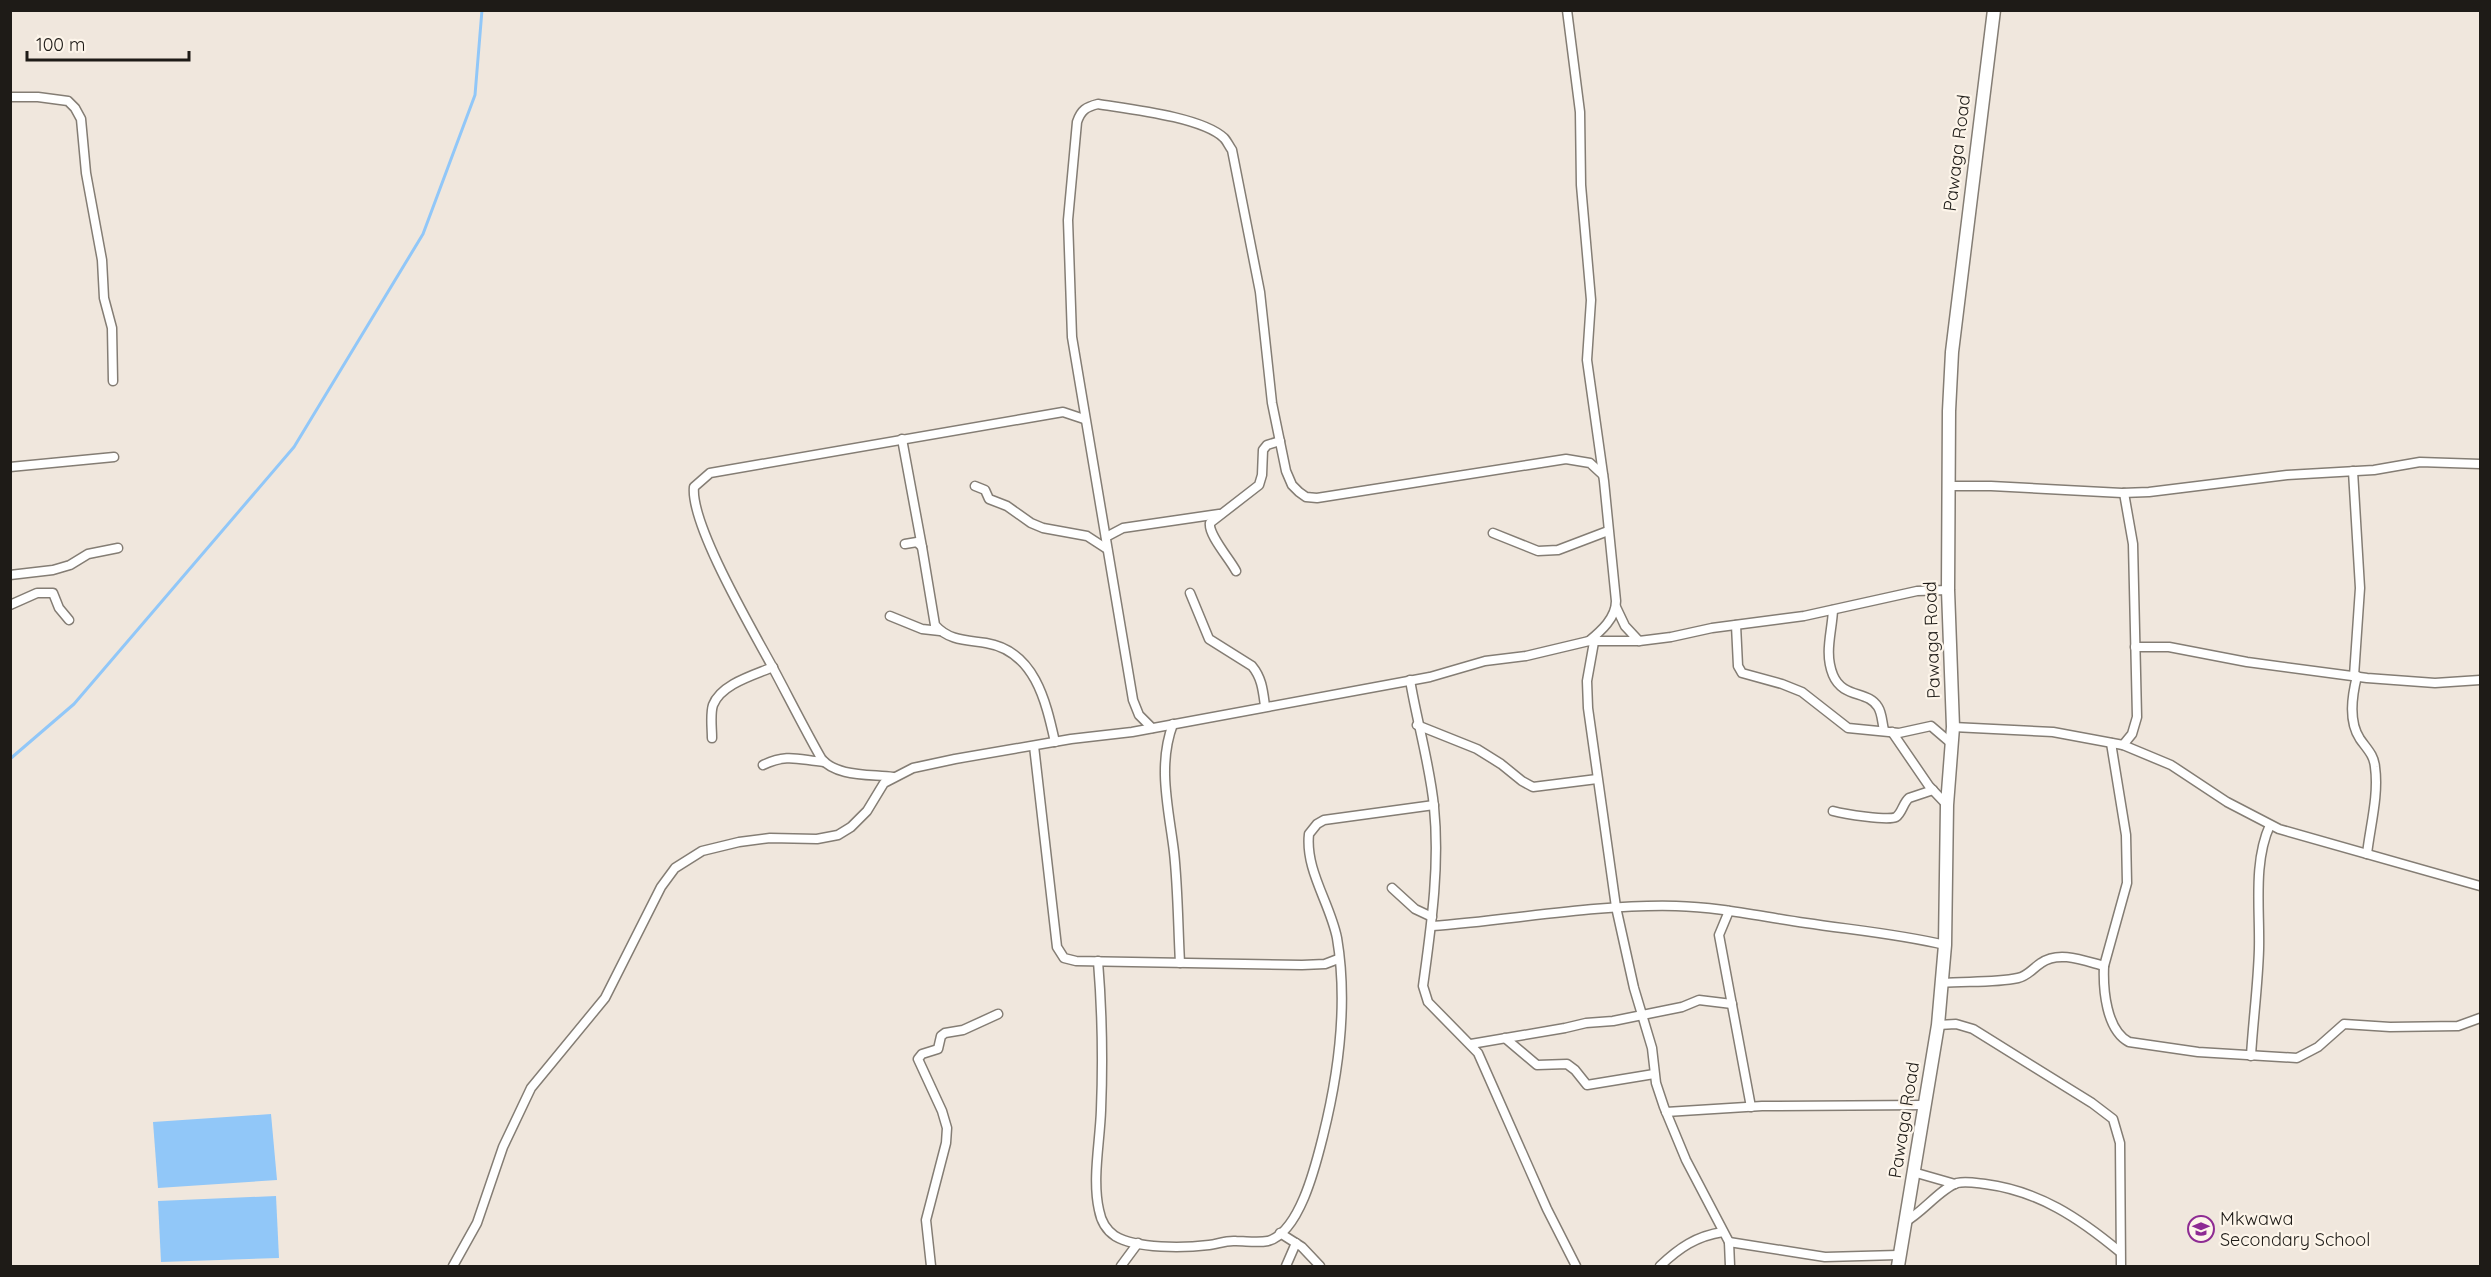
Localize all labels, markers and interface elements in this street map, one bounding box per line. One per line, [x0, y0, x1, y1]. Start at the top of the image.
scale bar [27, 24, 189, 62]
text: 100 m [36, 33, 85, 56]
street label: Pawaga Road [1938, 93, 1975, 213]
street label: Pawaga Road [1918, 581, 1945, 699]
street label: Pawaga Road [1883, 1060, 1924, 1180]
place label: Mkwawa Secondary School [2220, 1207, 2370, 1251]
school or university icon: Mkwawa Secondary School [2186, 1214, 2216, 1244]

